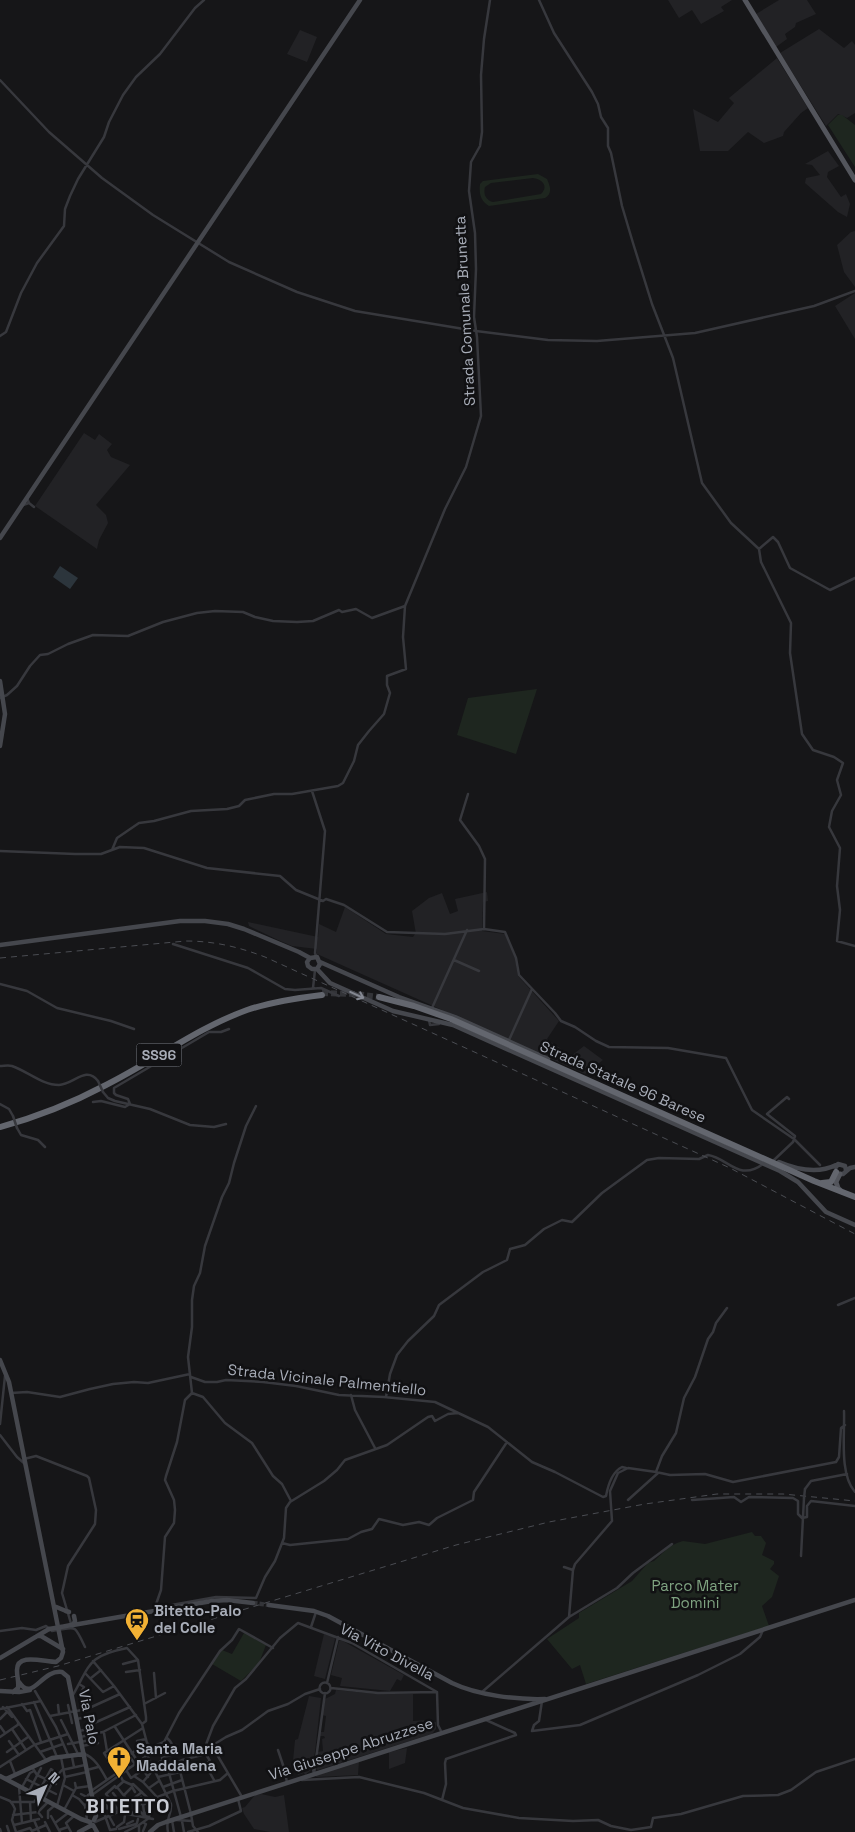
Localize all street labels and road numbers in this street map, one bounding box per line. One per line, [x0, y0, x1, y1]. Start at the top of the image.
street label: Strada Comunale Brunetta [450, 215, 479, 407]
street label: Strada Statale 96 Barese [537, 1036, 709, 1127]
road number: SS96 [136, 1044, 182, 1066]
street label: Strada Vicinale Palmentiello [227, 1360, 427, 1399]
street label: Via Vito Divella [337, 1619, 438, 1685]
street label: Via Palo [75, 1688, 104, 1746]
street label: Via Giuseppe Abruzzese [266, 1713, 436, 1784]

